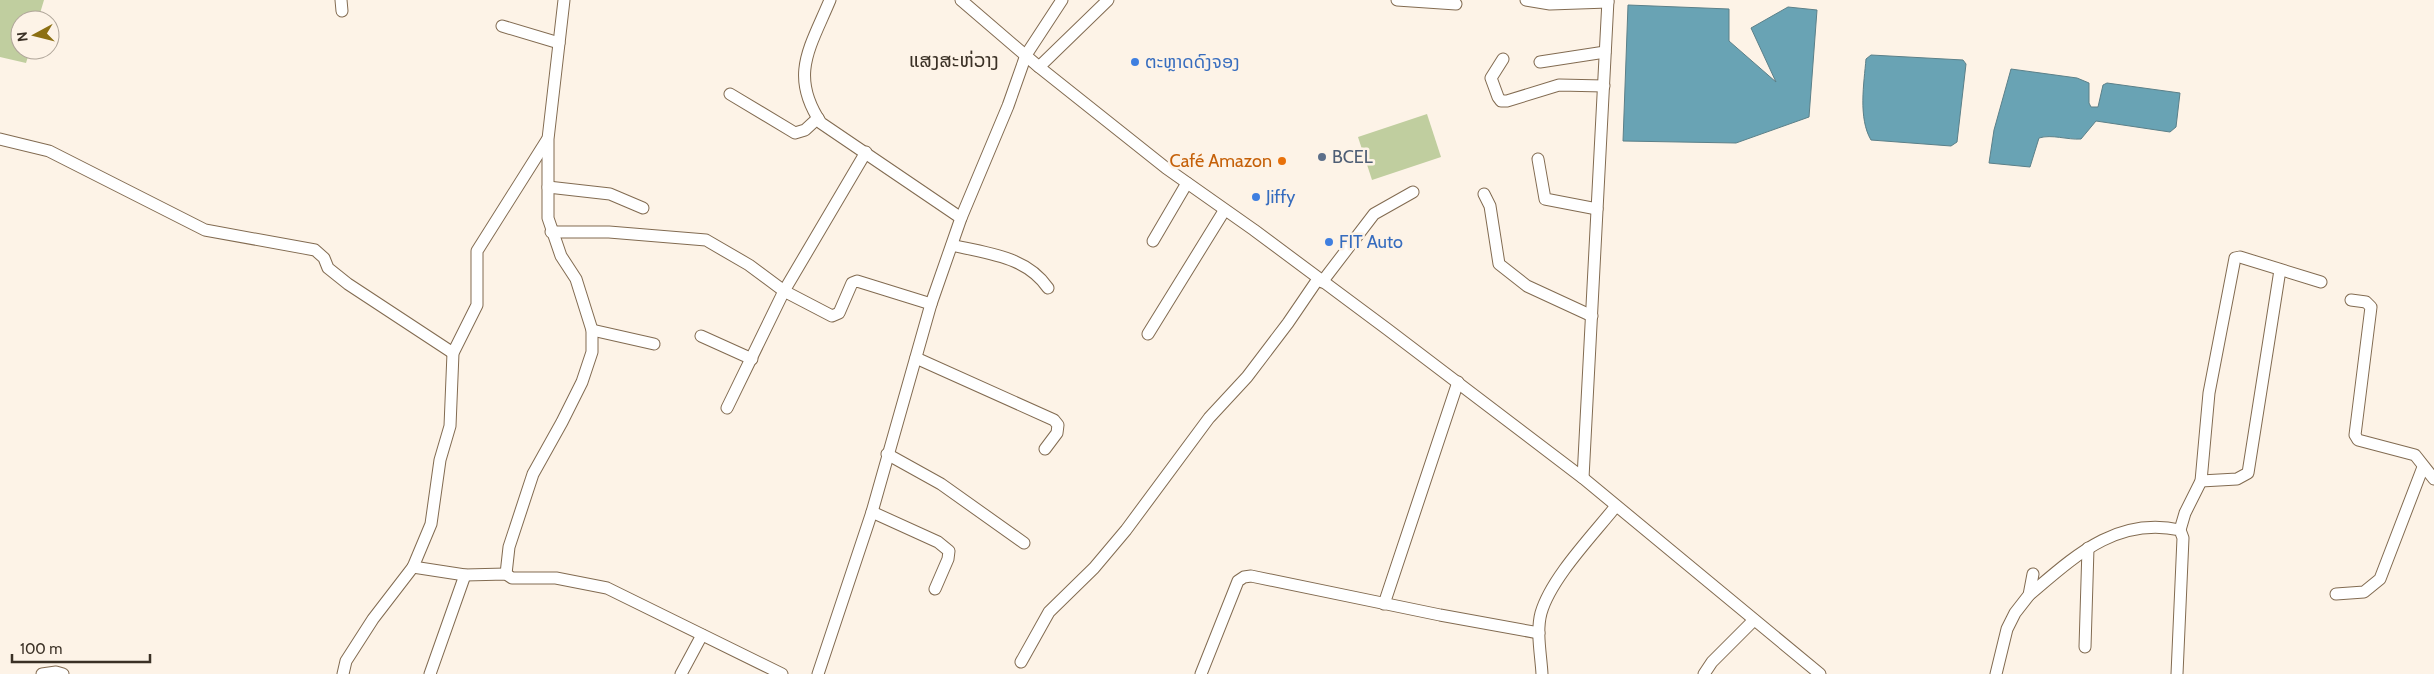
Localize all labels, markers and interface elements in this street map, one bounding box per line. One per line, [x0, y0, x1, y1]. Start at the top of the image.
north arrow [10, 10, 60, 60]
text: N [13, 31, 32, 43]
district label: ແສງສະຫ່ວາງ [909, 48, 999, 72]
place label: ຕະຫຼາດດົງຈອງ [1145, 51, 1240, 73]
marker: ຕະຫຼາດດົງຈອງ [1129, 56, 1141, 68]
place label: BCEL [1332, 146, 1373, 168]
place label: Café Amazon [1170, 150, 1272, 172]
marker: BCEL [1316, 151, 1328, 163]
marker: Café Amazon [1276, 155, 1288, 167]
place label: Jiffy [1265, 186, 1295, 208]
marker: Jiffy [1250, 191, 1262, 203]
place label: FIT Auto [1339, 231, 1403, 253]
marker: FIT Auto [1323, 236, 1335, 248]
scale bar [12, 632, 150, 664]
text: 100 m [20, 640, 62, 658]

